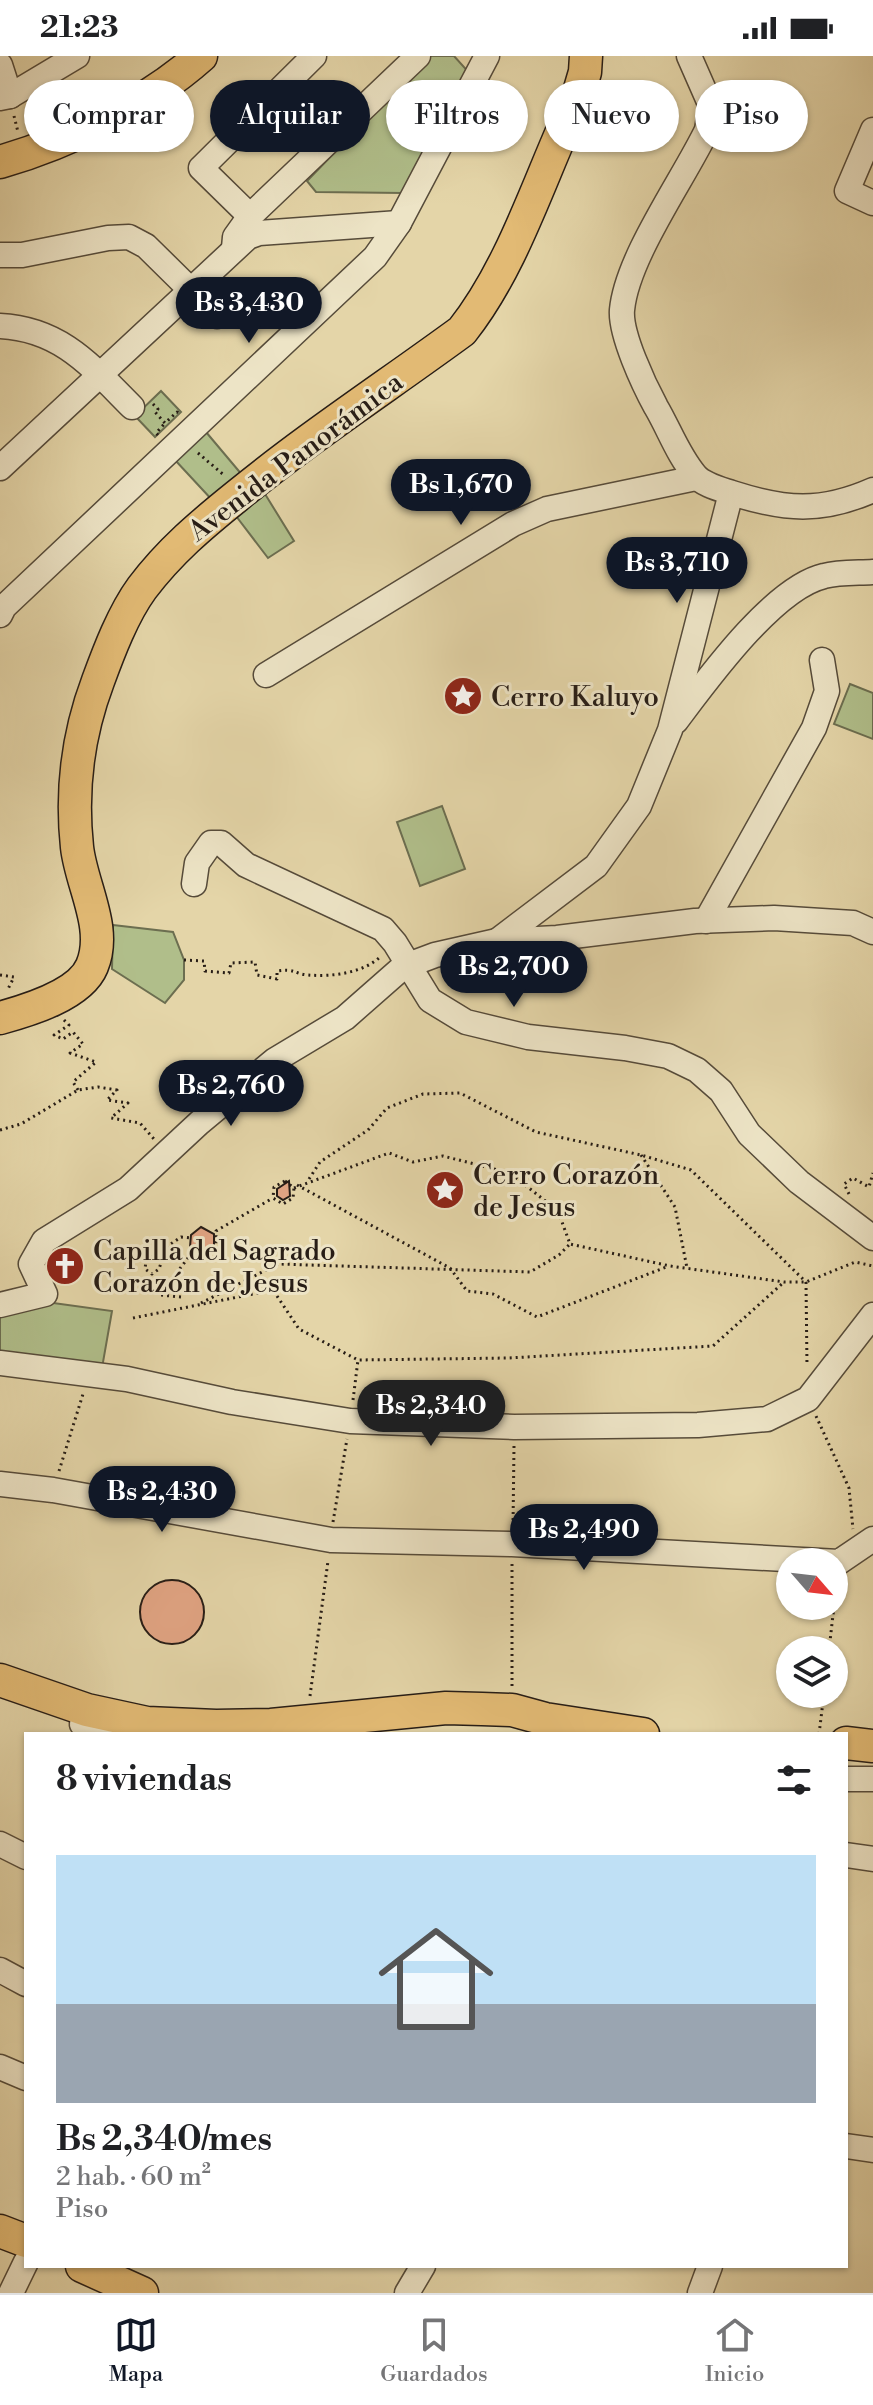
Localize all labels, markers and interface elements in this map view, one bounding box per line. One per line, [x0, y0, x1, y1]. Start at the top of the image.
text: 21:23 [40, 9, 119, 47]
chip: Comprar [24, 80, 194, 152]
chip: Alquilar [210, 80, 370, 152]
chip: Filtros [386, 80, 528, 152]
chip: Nuevo [544, 80, 679, 152]
chip: Piso [695, 80, 808, 152]
pin: Bs 3,430 [166, 277, 332, 345]
text: Bs 3,430 [194, 287, 304, 319]
street label: Avenida Panorámica [181, 365, 411, 550]
pin: Bs 1,670 [378, 459, 544, 527]
text: Bs 1,670 [409, 469, 513, 501]
pin: Bs 3,710 [594, 537, 760, 605]
text: Bs 3,710 [624, 547, 730, 579]
place icon: Cerro Kaluyo [442, 675, 484, 717]
place label: Cerro Kaluyo [491, 680, 659, 715]
pin: Bs 2,700 [431, 941, 597, 1009]
text: Bs 2,700 [458, 951, 570, 983]
pin: Bs 2,760 [148, 1060, 314, 1128]
text: Bs 2,760 [177, 1070, 285, 1102]
place label: Cerro Corazón de Jesus [473, 1158, 660, 1225]
place icon: Cerro Corazón de Jesus [424, 1169, 466, 1211]
place label: Capilla del Sagrado Corazón de Jesus [93, 1234, 336, 1301]
church icon: Capilla del Sagrado Corazón de Jesus [44, 1245, 86, 1287]
pin: Bs 2,340 [348, 1380, 514, 1448]
text: Bs 2,340 [375, 1390, 487, 1422]
pin: Bs 2,430 [79, 1466, 245, 1534]
text: Bs 2,430 [106, 1476, 218, 1508]
pin: Bs 2,490 [501, 1504, 667, 1572]
text: Bs 2,490 [528, 1514, 640, 1546]
north arrow [776, 1548, 848, 1620]
map controls [776, 1548, 848, 1708]
button: layers [776, 1636, 848, 1708]
icon: filters [772, 1758, 816, 1802]
text: 8 viviendas [56, 1759, 232, 1801]
icon: home [364, 1907, 508, 2051]
text: Bs 2,340/mes [56, 2119, 272, 2161]
text: 2 hab. · 60 m² [56, 2161, 211, 2193]
text: Piso [56, 2193, 108, 2225]
tab: Mapa [109, 2313, 163, 2388]
tab: Guardados [380, 2313, 488, 2388]
tab: Inicio [705, 2313, 764, 2388]

